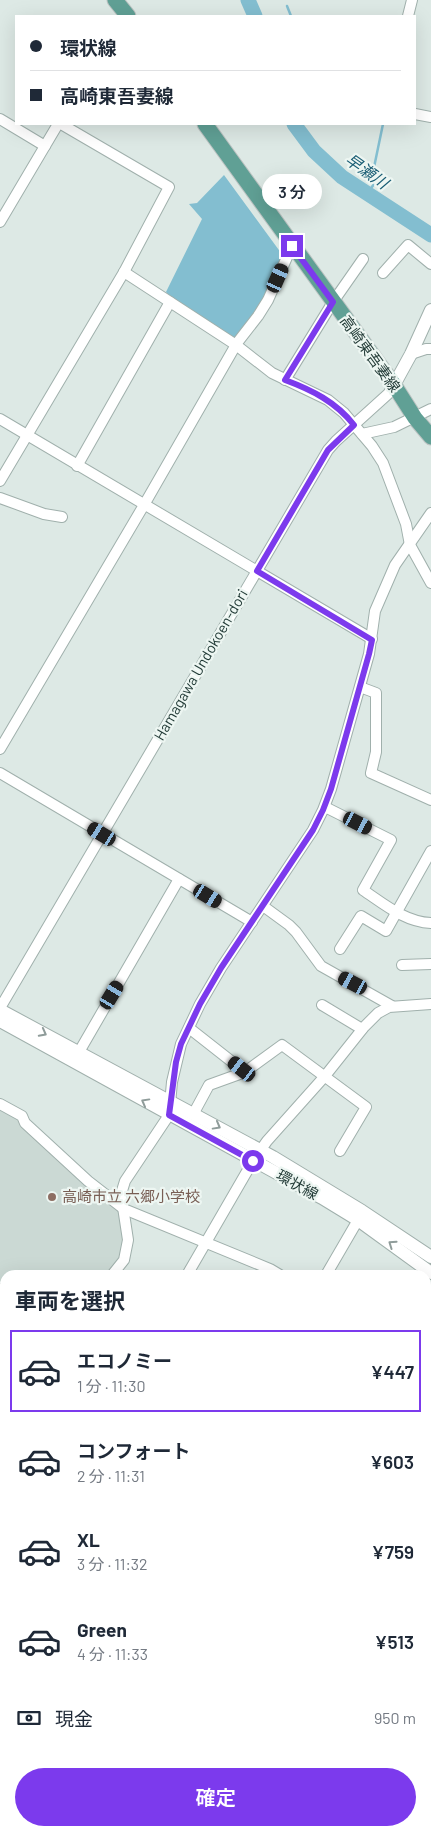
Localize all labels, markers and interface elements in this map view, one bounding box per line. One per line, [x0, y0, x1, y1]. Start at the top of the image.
text: 環状線 [60, 36, 117, 59]
text: 高崎東吾妻線 [60, 84, 174, 107]
water label: 早瀬川 [342, 149, 394, 193]
callout: 3 分 [262, 174, 322, 208]
text: 3 分 [278, 182, 306, 201]
route end [281, 235, 303, 257]
car [265, 261, 290, 295]
street label: 高崎東吾妻線 [337, 312, 405, 395]
street label: Hamagawa Undokoen-dori [149, 586, 251, 743]
car [341, 810, 374, 836]
car [85, 820, 118, 848]
car [191, 882, 224, 910]
car [336, 969, 369, 997]
car [97, 978, 126, 1012]
one-way arrow [38, 1027, 47, 1037]
car [225, 1054, 258, 1084]
one-way arrow [141, 1098, 150, 1108]
one-way arrow [211, 1120, 220, 1130]
route start [242, 1150, 264, 1172]
street label: 環状線 [273, 1165, 322, 1203]
place label: 高崎市立 六郷小学校 [62, 1187, 200, 1205]
marker: 高崎市立 六郷小学校 [46, 1191, 58, 1203]
one-way arrow [388, 1240, 397, 1250]
text: 車両を選択 [15, 1287, 125, 1313]
icon: car [17, 1349, 62, 1394]
text: エコノミー [77, 1349, 172, 1372]
text: ¥447 [371, 1360, 414, 1383]
text: 1 分 · 11:30 [77, 1376, 146, 1395]
icon: car [17, 1439, 62, 1484]
text: コンフォート [77, 1439, 190, 1462]
text: ¥603 [370, 1450, 414, 1473]
text: 2 分 · 11:31 [77, 1466, 145, 1485]
text: XL [77, 1528, 100, 1551]
icon: car [17, 1529, 62, 1574]
text: ¥759 [372, 1540, 414, 1563]
text: 3 分 · 11:32 [77, 1554, 148, 1573]
text: Green [77, 1618, 127, 1641]
icon: car [17, 1619, 62, 1664]
text: ¥513 [374, 1630, 414, 1653]
text: 4 分 · 11:33 [77, 1644, 148, 1663]
icon: cash [15, 1704, 43, 1732]
text: 現金 [55, 1707, 93, 1730]
text: 950 m [374, 1708, 416, 1727]
button: 確定 [15, 1768, 416, 1826]

